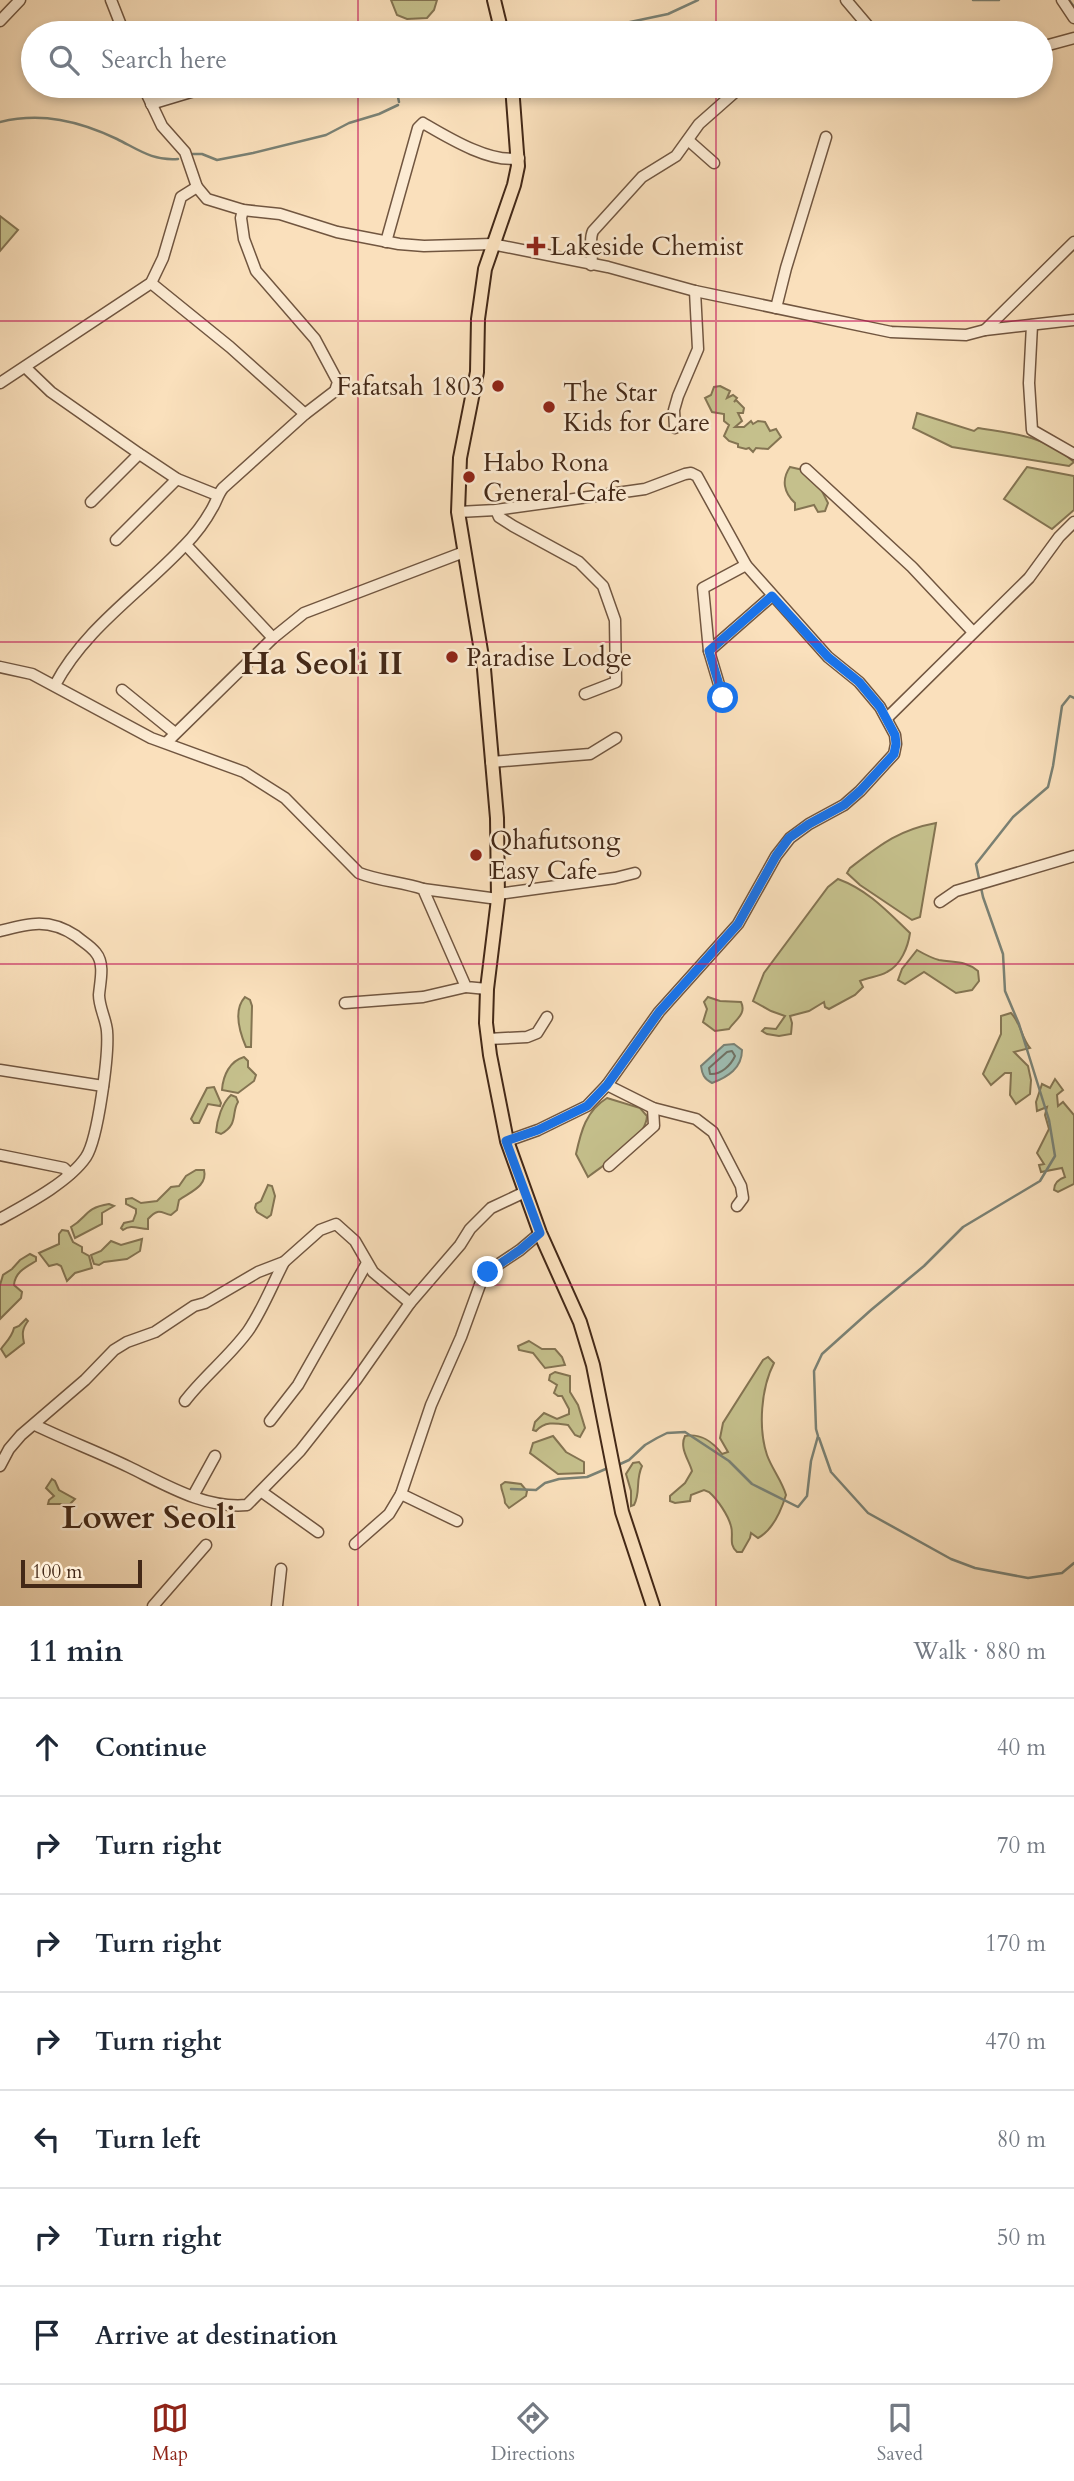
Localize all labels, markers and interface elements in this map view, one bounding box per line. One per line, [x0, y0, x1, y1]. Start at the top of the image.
search box [21, 21, 1053, 98]
icon: search [45, 41, 83, 79]
text: Search here [101, 42, 227, 77]
place label: Lakeside Chemist [550, 229, 744, 264]
marker: Lakeside Chemist [528, 238, 544, 254]
place label: Fafatsah 1803 [336, 369, 484, 404]
place label: The Star Kids for Care [563, 375, 710, 440]
marker: Fafatsah 1803 [490, 378, 506, 394]
marker: The Star Kids for Care [541, 399, 557, 415]
place label: Habo Rona General Cafe [483, 445, 627, 510]
marker: Habo Rona General Cafe [461, 469, 477, 485]
place label: Paradise Lodge [466, 640, 632, 675]
district label: Ha Seoli II [241, 641, 403, 686]
marker: Paradise Lodge [444, 649, 460, 665]
route start [707, 682, 738, 713]
place label: Qhafutsong Easy Cafe [490, 823, 621, 888]
marker: Qhafutsong Easy Cafe [468, 847, 484, 863]
route end [472, 1256, 503, 1287]
district label: Lower Seoli [62, 1495, 236, 1540]
scale bar [21, 1557, 142, 1589]
text: 100 m [32, 1559, 82, 1585]
text: 11 min [28, 1631, 123, 1672]
text: Walk · 880 m [913, 1636, 1046, 1667]
icon: ahead [28, 1728, 66, 1766]
text: Continue [95, 1730, 207, 1765]
text: 40 m [997, 1732, 1046, 1763]
icon: right [28, 1826, 66, 1864]
text: Turn right [95, 1828, 222, 1863]
text: 70 m [997, 1830, 1046, 1861]
icon: right [28, 1924, 66, 1962]
text: Turn right [95, 1926, 222, 1961]
text: 170 m [985, 1928, 1046, 1959]
icon: right [28, 2022, 66, 2060]
text: Turn right [95, 2024, 222, 2059]
text: 470 m [985, 2026, 1046, 2057]
icon: left [28, 2120, 66, 2158]
text: Turn left [95, 2122, 200, 2157]
text: 80 m [997, 2124, 1046, 2155]
icon: right [28, 2218, 66, 2256]
text: Turn right [95, 2220, 222, 2255]
text: 50 m [997, 2222, 1046, 2253]
icon: arrive [28, 2316, 66, 2354]
text: Arrive at destination [95, 2318, 338, 2353]
tab: Map [151, 2399, 189, 2467]
tab: Directions [491, 2399, 575, 2467]
tab: Saved [877, 2399, 923, 2467]

